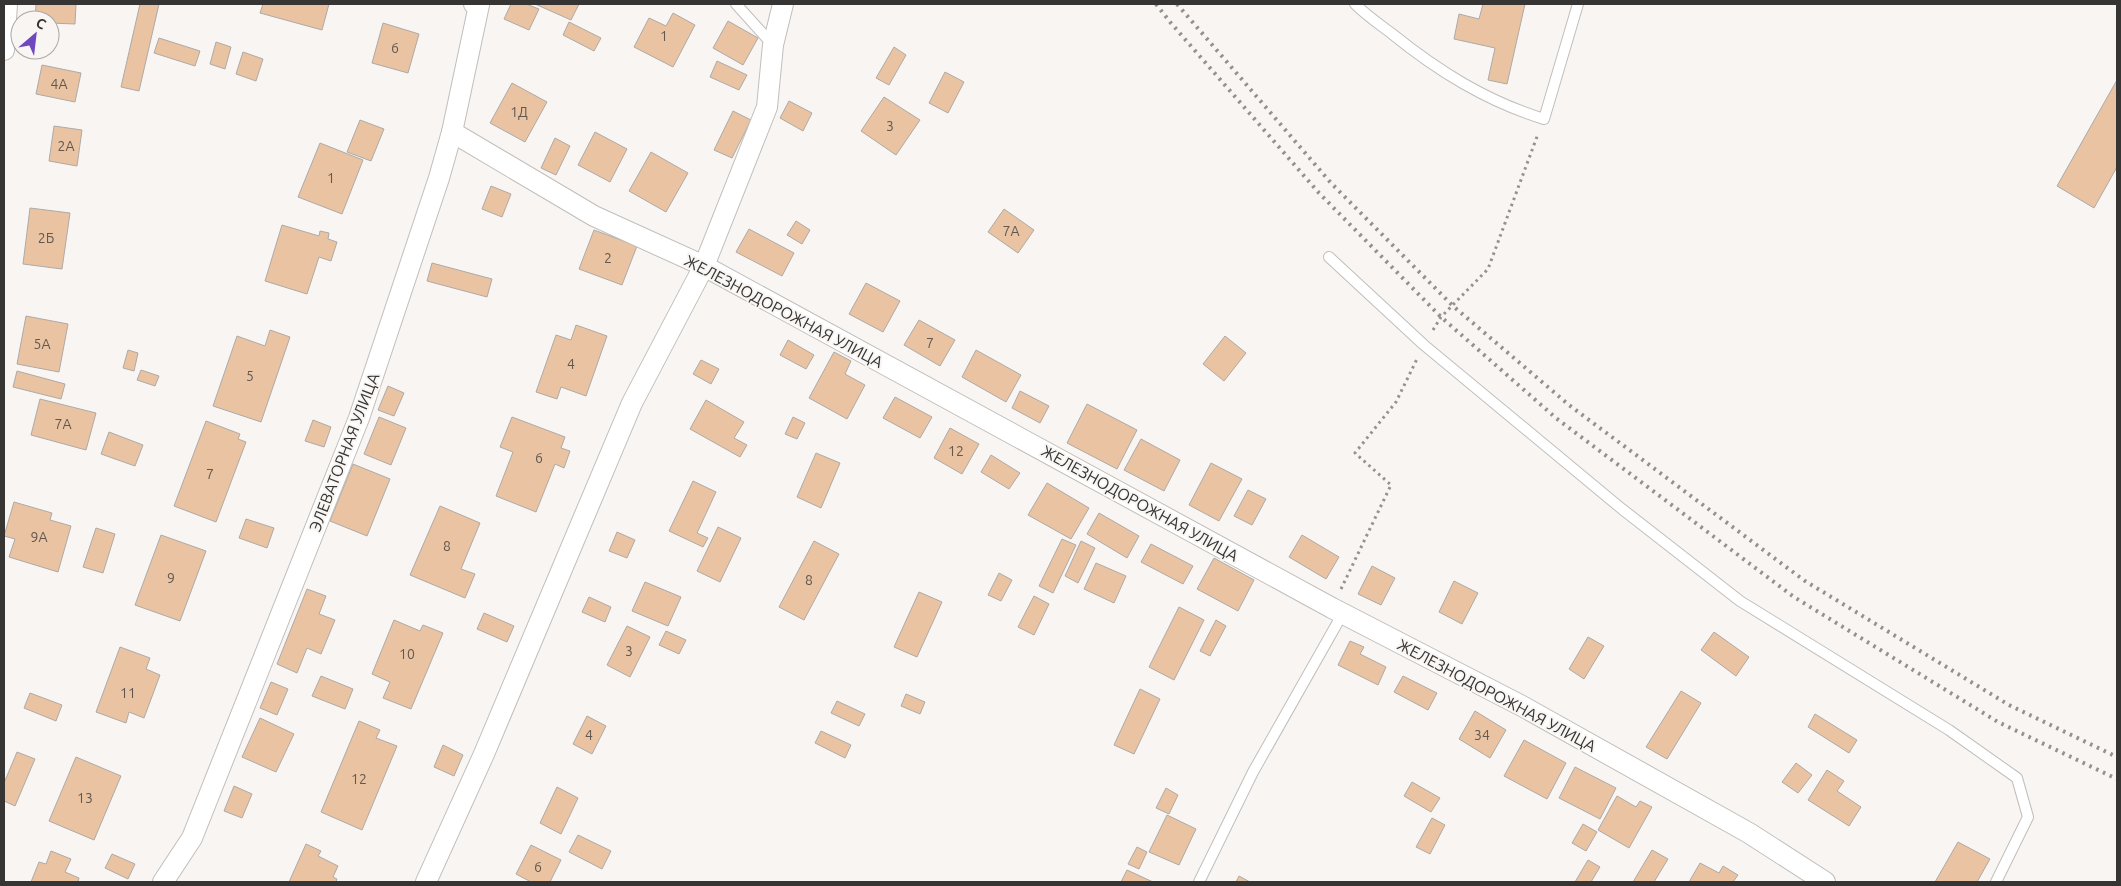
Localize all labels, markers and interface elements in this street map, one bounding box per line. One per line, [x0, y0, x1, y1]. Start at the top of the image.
north arrow [10, 10, 60, 60]
text: С [33, 14, 49, 33]
house number: 1 [660, 28, 668, 44]
house number: 6 [391, 40, 399, 56]
house number: 4А [51, 76, 68, 92]
house number: 1Д [510, 104, 528, 120]
house number: 3 [886, 118, 894, 134]
house number: 2А [58, 138, 75, 154]
house number: 1 [327, 170, 335, 186]
house number: 7А [1003, 223, 1020, 239]
house number: 2Б [38, 230, 54, 246]
house number: 2 [604, 250, 612, 266]
street label: ЖЕЛЕЗНОДОРОЖНАЯ УЛИЦА [682, 251, 887, 371]
house number: 7 [926, 335, 934, 351]
house number: 5А [34, 336, 51, 352]
house number: 4 [567, 356, 575, 372]
house number: 5 [246, 368, 254, 384]
street label: ЭЛЕВАТОРНАЯ УЛИЦА [305, 370, 383, 534]
house number: 7А [55, 416, 72, 432]
street label: ЖЕЛЕЗНОДОРОЖНАЯ УЛИЦА [1038, 441, 1242, 565]
house number: 12 [948, 443, 964, 459]
house number: 6 [535, 450, 543, 466]
house number: 7 [206, 466, 214, 482]
house number: 9А [31, 529, 48, 545]
house number: 8 [443, 538, 451, 554]
house number: 9 [167, 570, 175, 586]
house number: 8 [805, 572, 813, 588]
street label: ЖЕЛЕЗНОДОРОЖНАЯ УЛИЦА [1395, 635, 1600, 755]
house number: 3 [625, 643, 633, 659]
house number: 10 [399, 646, 415, 662]
house number: 11 [120, 685, 136, 701]
house number: 4 [585, 727, 593, 743]
house number: 34 [1474, 727, 1490, 743]
house number: 12 [351, 771, 367, 787]
house number: 13 [77, 790, 93, 806]
house number: 6 [534, 859, 542, 875]

